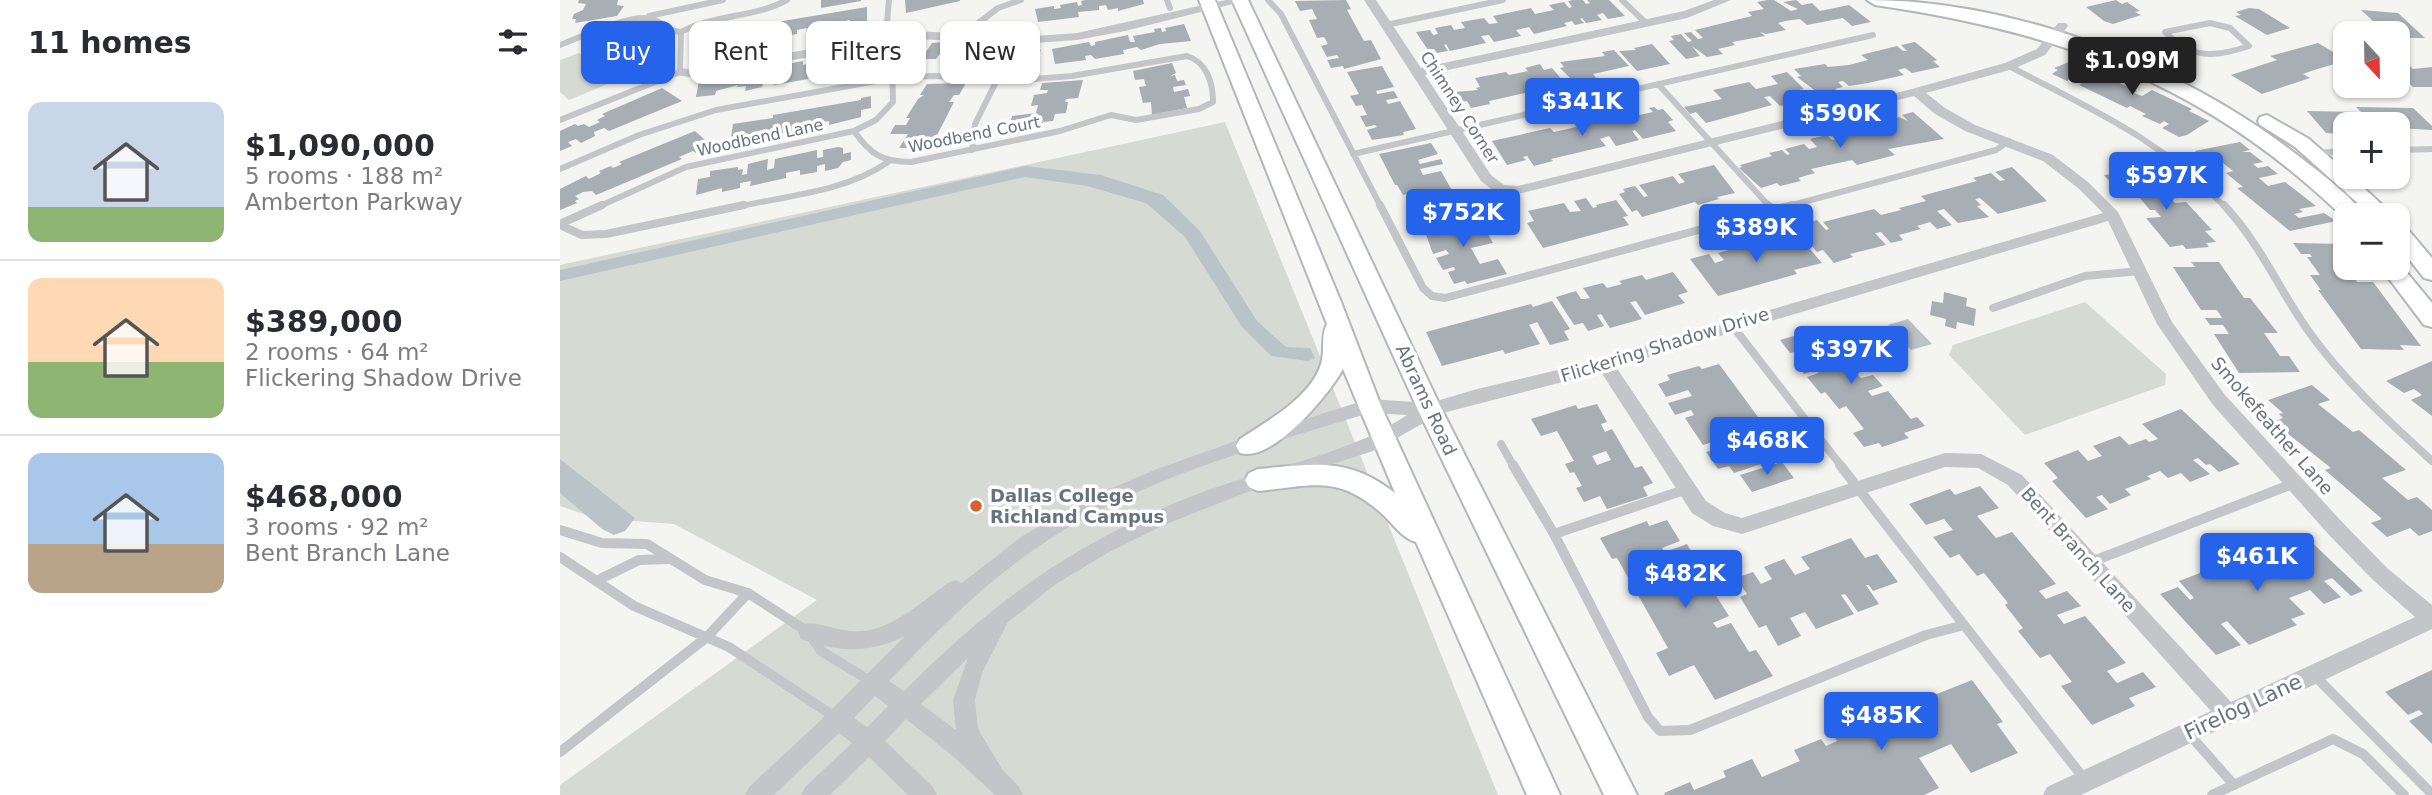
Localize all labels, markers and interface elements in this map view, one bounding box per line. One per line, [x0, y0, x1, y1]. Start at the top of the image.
chip: Buy [581, 21, 675, 84]
chip: Rent [689, 21, 792, 84]
chip: Filters [806, 21, 926, 84]
chip: New [940, 21, 1040, 84]
north arrow [2333, 21, 2410, 98]
map controls [2333, 21, 2410, 280]
icon: filters [494, 23, 532, 61]
text: 11 homes [28, 25, 192, 60]
pin: $1.09M [2075, 38, 2189, 97]
text: $1.09M [2084, 47, 2180, 73]
street label: Chimney Corner [1416, 48, 1503, 167]
pin: $341K [1533, 78, 1631, 138]
text: $341K [1541, 88, 1623, 114]
pin: $590K [1791, 90, 1889, 150]
text: $590K [1799, 100, 1881, 126]
street label: Woodbend Court [907, 112, 1042, 157]
button: + [2333, 112, 2410, 189]
street label: Woodbend Lane [695, 115, 825, 160]
text: $1,090,000 [245, 128, 435, 163]
icon: home [84, 130, 168, 214]
pin: $597K [2117, 152, 2215, 212]
text: $597K [2125, 162, 2207, 188]
text: 5 rooms · 188 m² [245, 163, 443, 189]
text: Amberton Parkway [245, 189, 463, 215]
pin: $752K [1414, 190, 1512, 249]
text: $752K [1422, 199, 1504, 225]
button: − [2333, 203, 2410, 280]
pin: $389K [1707, 204, 1805, 264]
text: $389K [1715, 214, 1797, 240]
street label: Flickering Shadow Drive [1558, 303, 1772, 386]
text: $389,000 [245, 304, 403, 339]
icon: home [84, 306, 168, 390]
pin: $397K [1802, 326, 1900, 386]
text: $397K [1810, 336, 1892, 362]
text: 2 rooms · 64 m² [245, 339, 429, 365]
street label: Abrams Road [1392, 341, 1461, 459]
street label: Smokefeather Lane [2207, 353, 2338, 499]
text: Flickering Shadow Drive [245, 365, 522, 391]
pin: $468K [1718, 418, 1816, 477]
text: $468K [1726, 427, 1808, 453]
text: $468,000 [245, 479, 403, 514]
icon: home [84, 481, 168, 565]
street label: Bent Branch Lane [2017, 483, 2140, 616]
place label: Dallas College Richland Campus [990, 485, 1164, 527]
marker: Dallas College Richland Campus [968, 498, 984, 514]
text: 3 rooms · 92 m² [245, 514, 429, 540]
pin: $461K [2208, 534, 2306, 593]
text: Bent Branch Lane [245, 540, 450, 566]
text: $461K [2216, 543, 2298, 569]
pin: $482K [1636, 550, 1734, 610]
text: $482K [1644, 560, 1726, 586]
street label: Firelog Lane [2180, 669, 2306, 745]
pin: $485K [1832, 692, 1930, 752]
text: $485K [1840, 702, 1922, 728]

